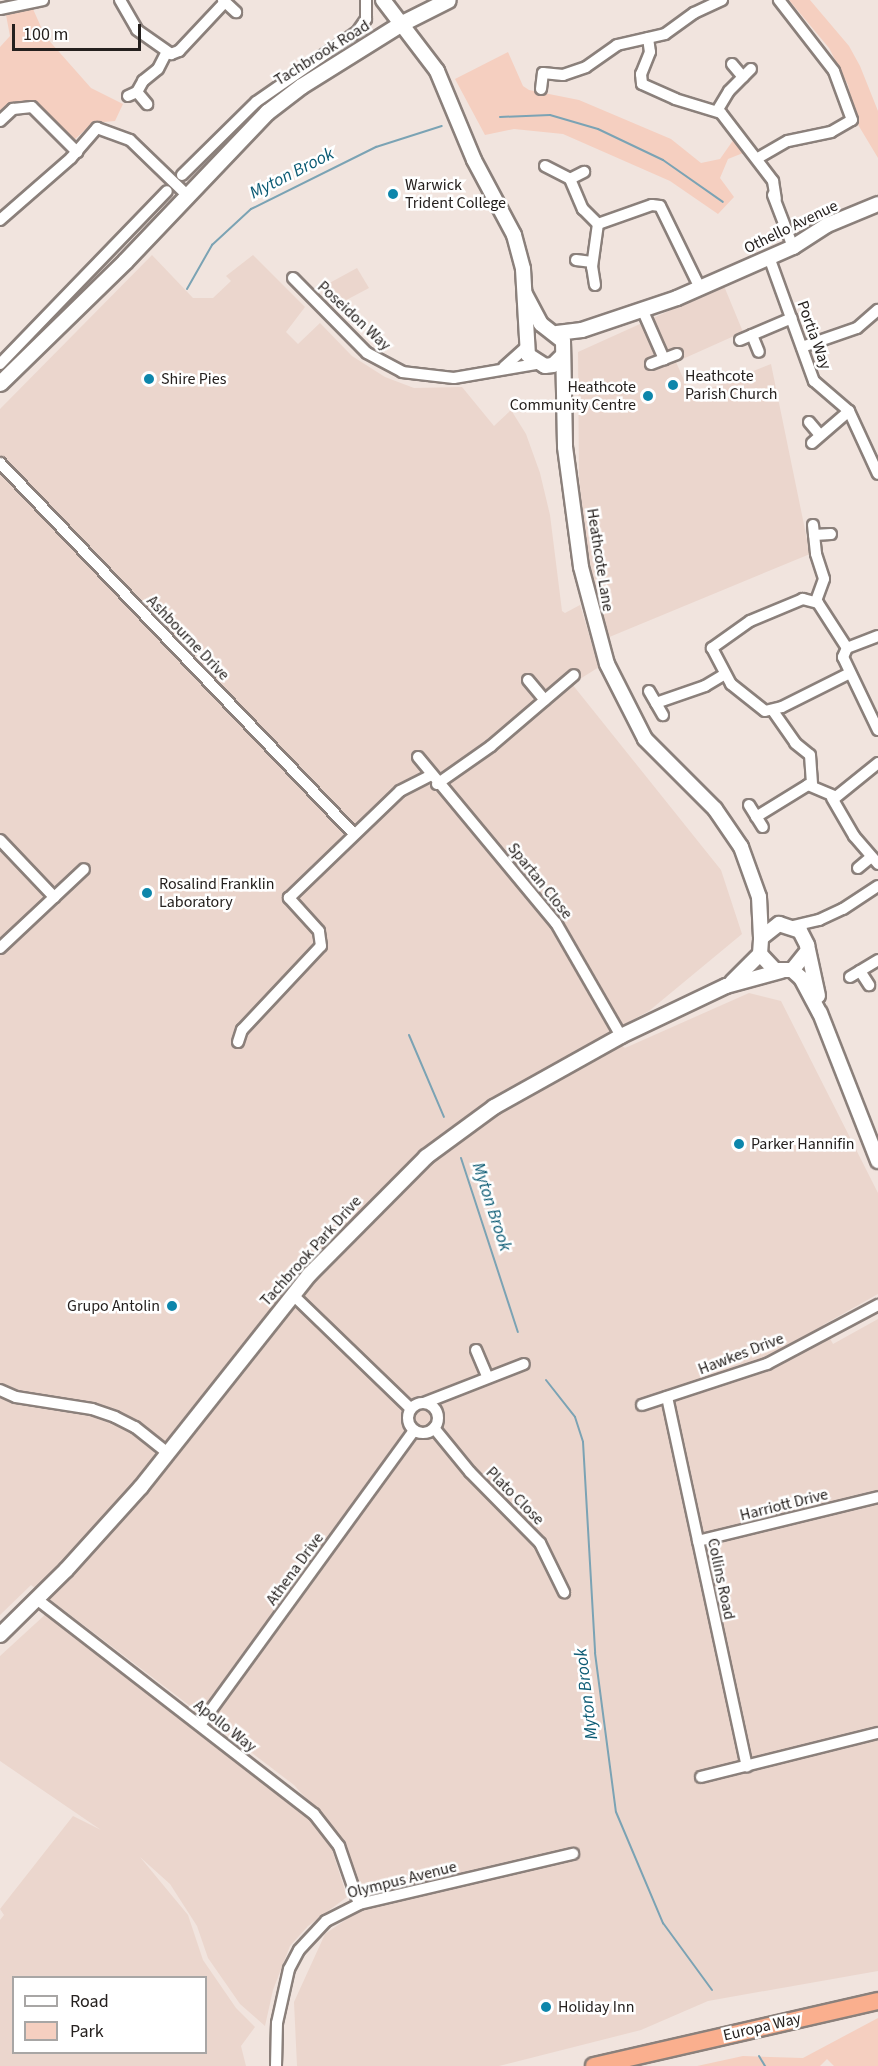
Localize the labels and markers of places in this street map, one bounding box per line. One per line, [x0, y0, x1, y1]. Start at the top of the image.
place label: Warwick Trident College [405, 175, 506, 213]
marker: Warwick Trident College [386, 187, 400, 201]
place label: Heathcote Parish Church [685, 366, 777, 404]
place label: Shire Pies [161, 369, 226, 389]
marker: Shire Pies [142, 372, 156, 386]
place label: Heathcote Community Centre [510, 377, 636, 415]
marker: Heathcote Parish Church [666, 378, 680, 392]
marker: Heathcote Community Centre [641, 389, 655, 403]
place label: Rosalind Franklin Laboratory [159, 874, 274, 912]
marker: Rosalind Franklin Laboratory [140, 886, 154, 900]
place label: Parker Hannifin [751, 1134, 855, 1154]
marker: Parker Hannifin [732, 1137, 746, 1151]
place label: Grupo Antolin [67, 1296, 160, 1316]
marker: Grupo Antolin [165, 1299, 179, 1313]
place label: Holiday Inn [558, 1997, 634, 2017]
marker: Holiday Inn [539, 2000, 553, 2014]

